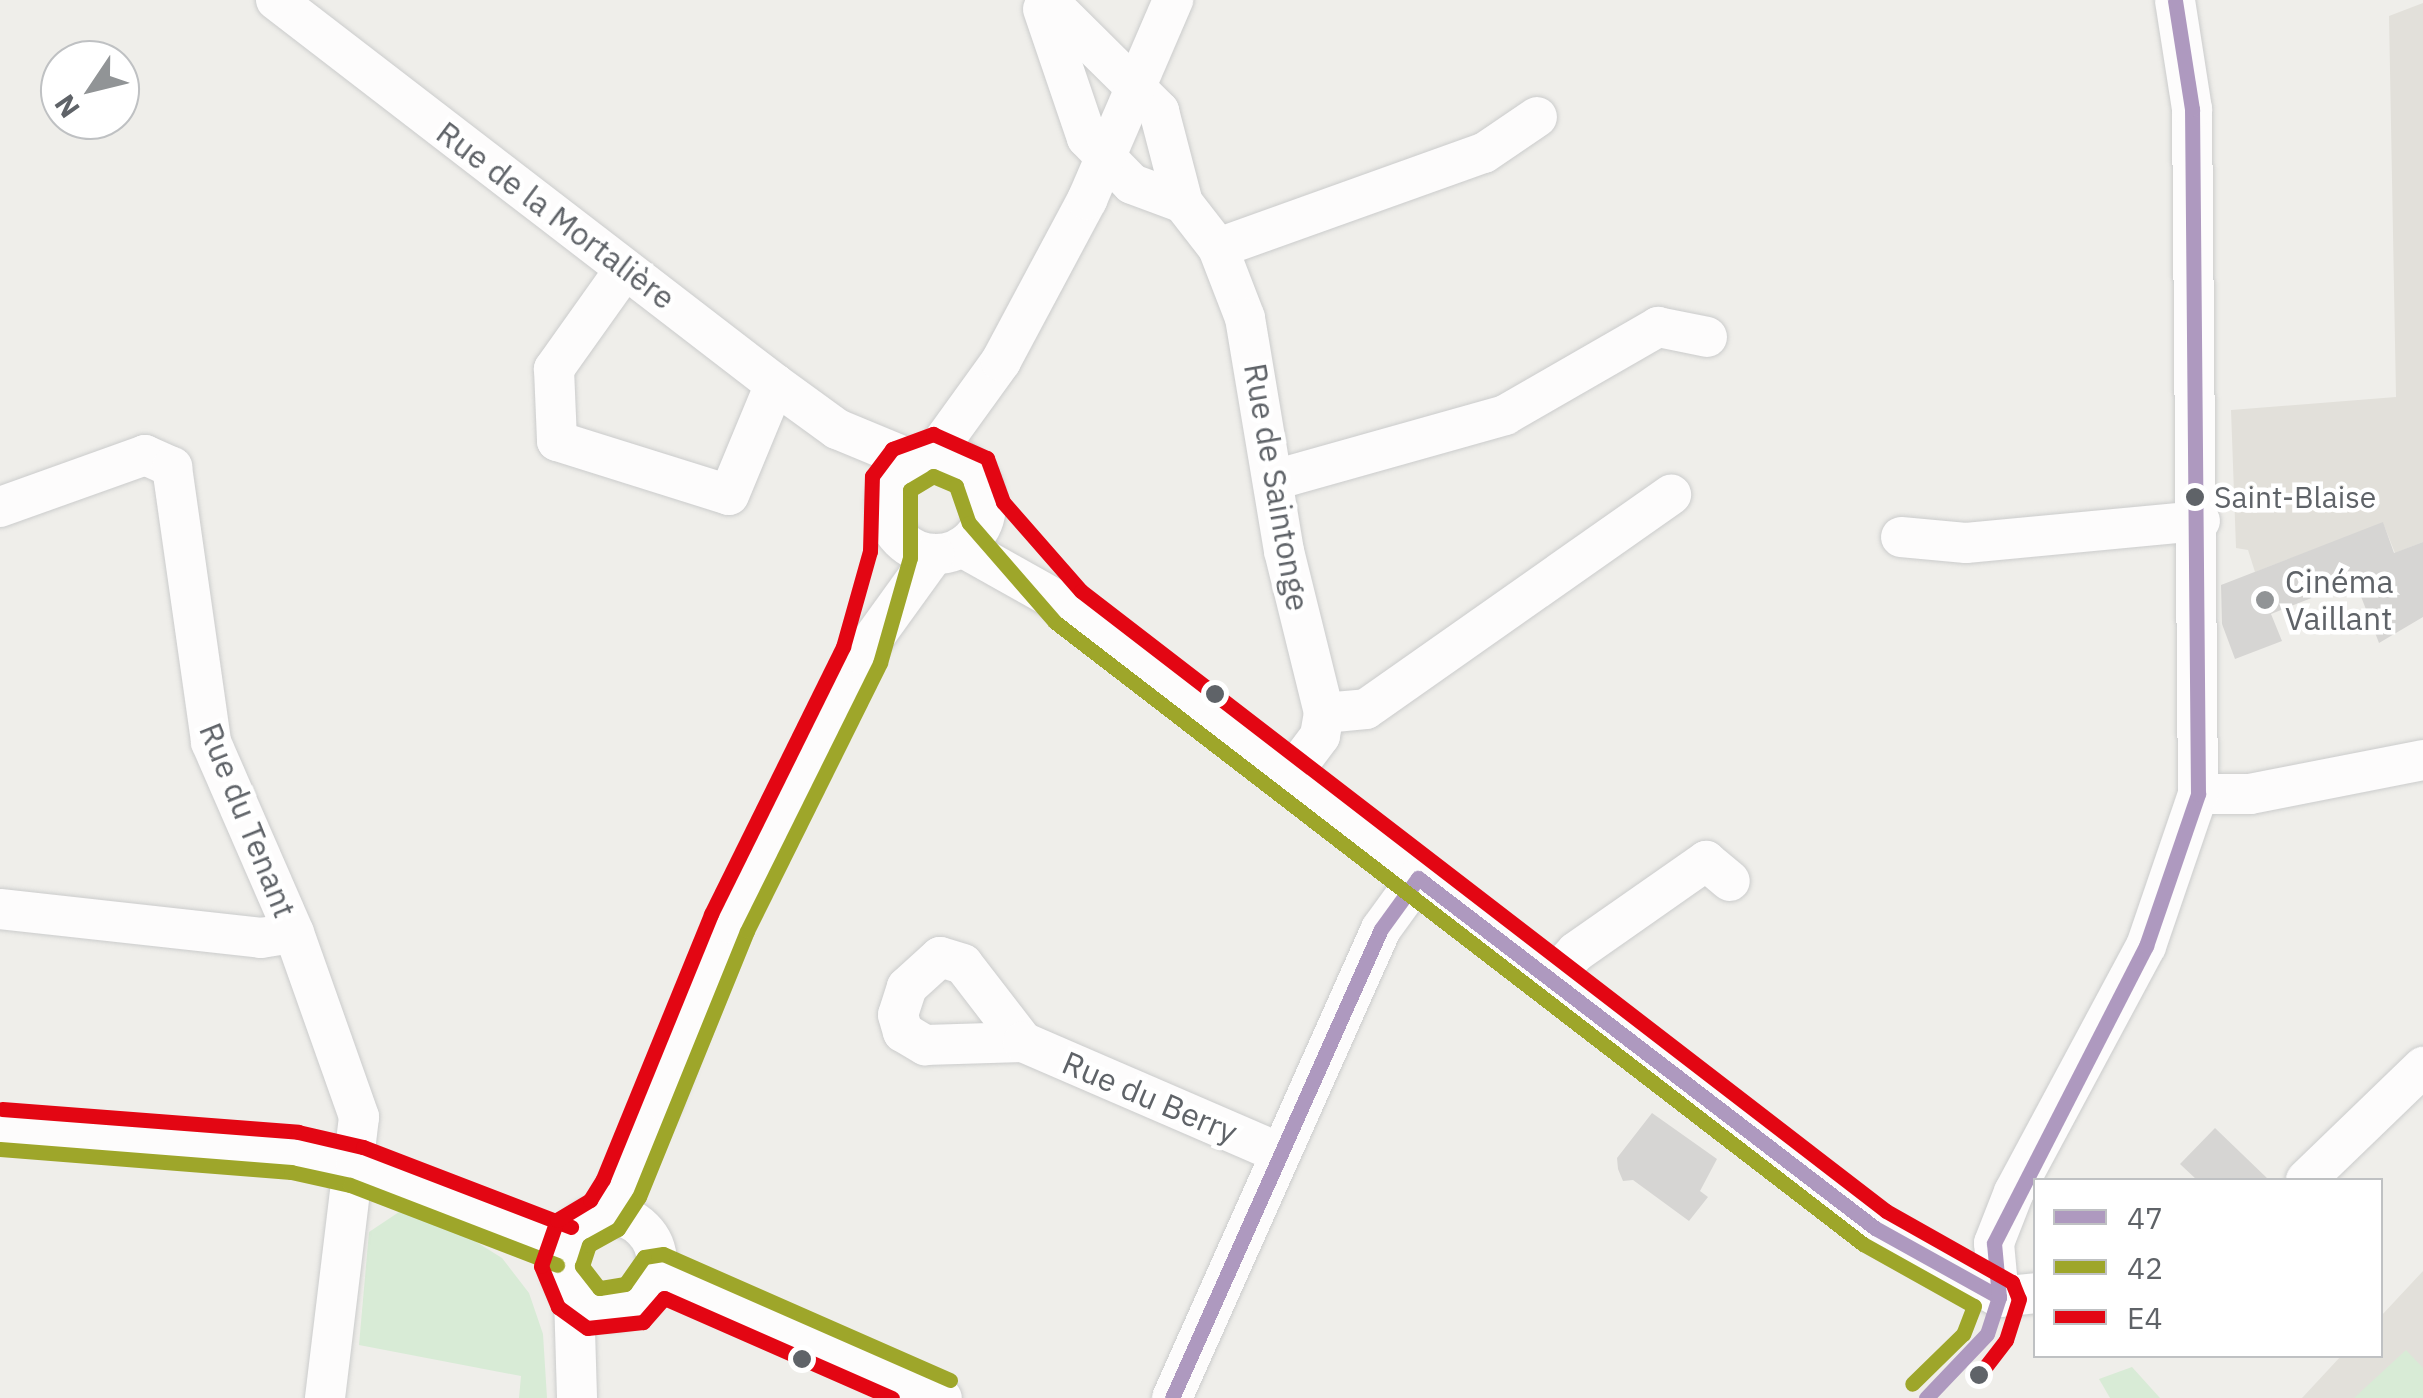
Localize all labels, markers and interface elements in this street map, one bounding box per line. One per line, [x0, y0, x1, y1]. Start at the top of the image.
north arrow [40, 40, 140, 140]
text: N [46, 87, 88, 125]
street label: Rue de la Mortalière [429, 113, 683, 317]
street label: Rue de Saintonge [1236, 360, 1318, 614]
place label: Saint-Blaise [2214, 479, 2376, 515]
marker: Saint-Blaise [2185, 487, 2205, 507]
place label: Cinéma Vaillant [2285, 563, 2394, 638]
marker: Cinéma Vaillant [2254, 589, 2276, 611]
unlabelled marker [1205, 684, 1225, 704]
street label: Rue du Tenant [192, 717, 304, 923]
street label: Rue du Berry [1057, 1043, 1243, 1151]
legend [2033, 1178, 2383, 1358]
text: 47 [2127, 1198, 2163, 1237]
text: 42 [2127, 1248, 2163, 1287]
text: E4 [2127, 1298, 2163, 1337]
unlabelled marker [792, 1349, 812, 1369]
unlabelled marker [1969, 1365, 1989, 1385]

